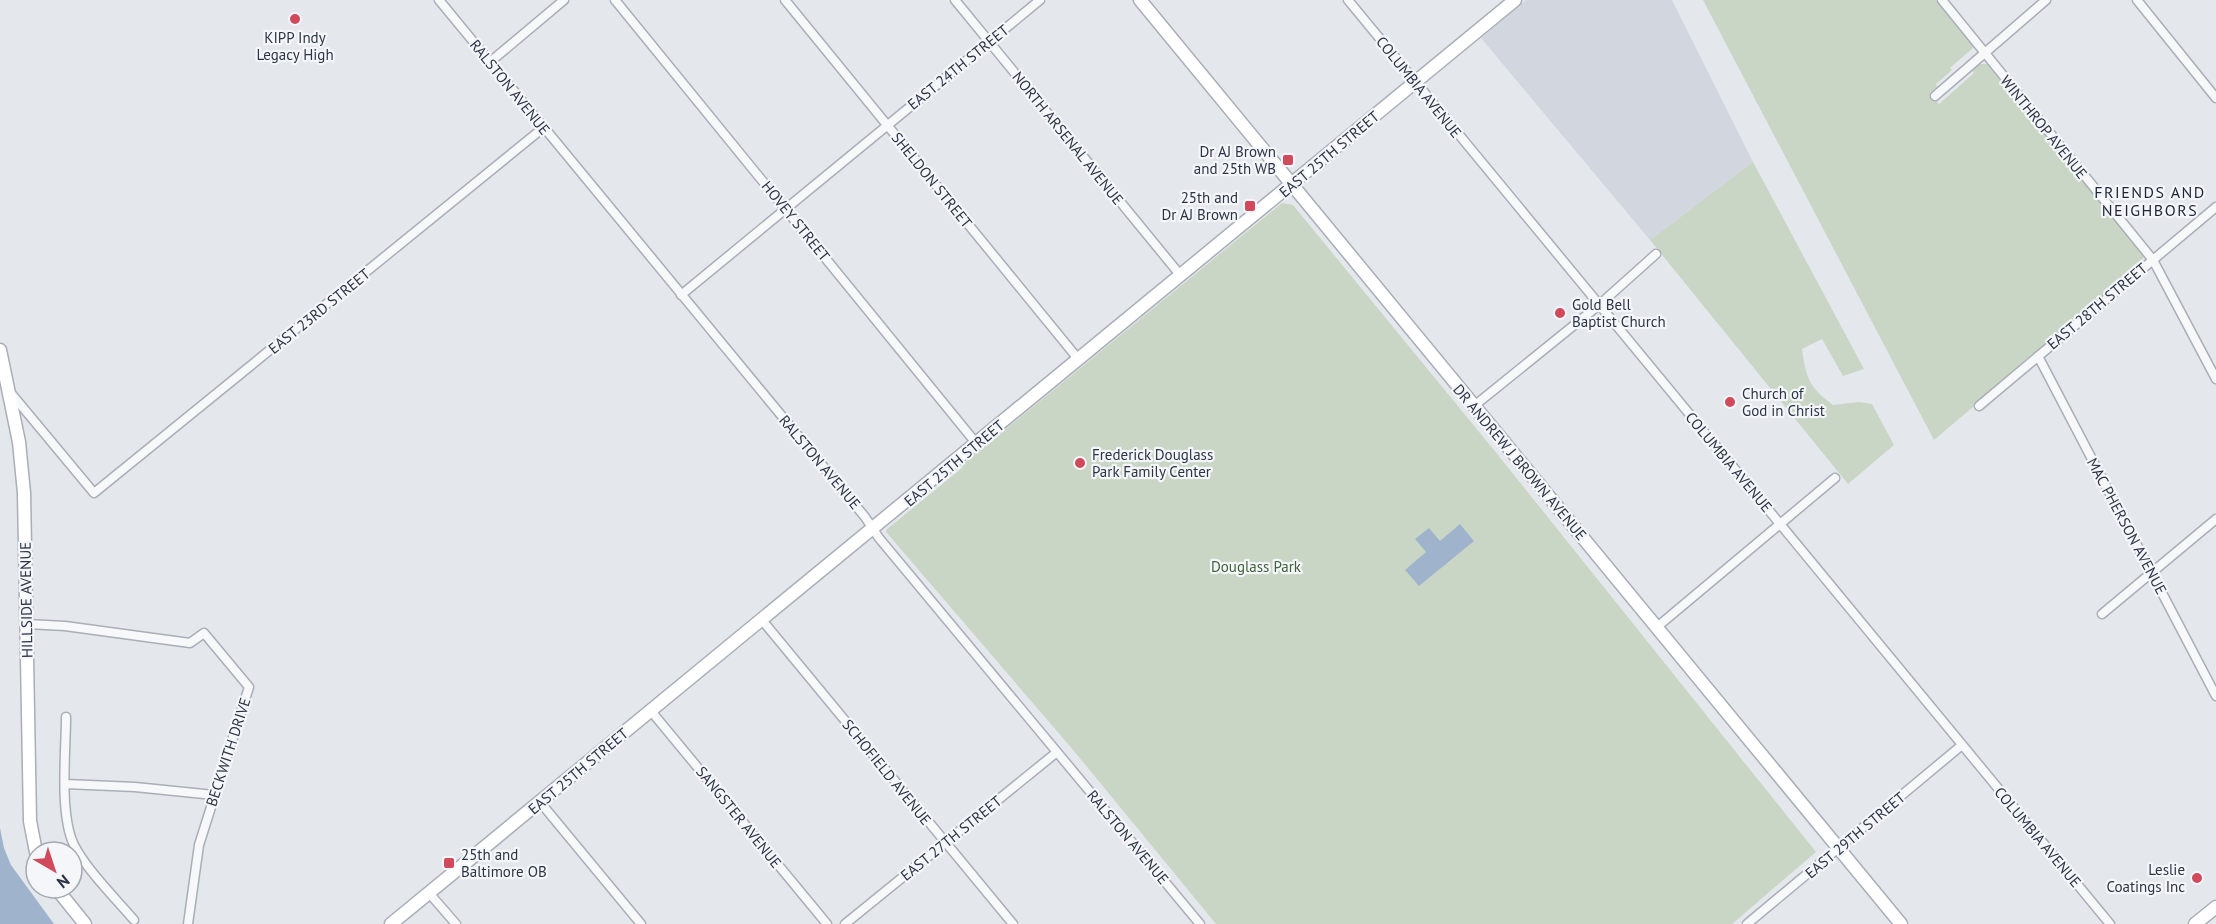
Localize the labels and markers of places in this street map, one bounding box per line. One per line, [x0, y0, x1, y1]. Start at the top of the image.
marker: KIPP Indy Legacy High [288, 12, 302, 26]
place label: KIPP Indy Legacy High [256, 28, 334, 64]
place label: Dr AJ Brown and 25th WB [1194, 142, 1276, 178]
marker: Dr AJ Brown and 25th WB [1281, 153, 1295, 167]
place label: 25th and Dr AJ Brown [1161, 188, 1238, 224]
marker: 25th and Dr AJ Brown [1243, 199, 1257, 213]
place label: Gold Bell Baptist Church [1572, 295, 1666, 331]
marker: Gold Bell Baptist Church [1553, 306, 1567, 320]
place label: Church of God in Christ [1742, 384, 1825, 420]
marker: Church of God in Christ [1723, 395, 1737, 409]
place label: Frederick Douglass Park Family Center [1092, 445, 1213, 481]
marker: Frederick Douglass Park Family Center [1073, 456, 1087, 470]
place label: 25th and Baltimore OB [461, 845, 547, 881]
marker: 25th and Baltimore OB [442, 856, 456, 870]
place label: Leslie Coatings Inc [2106, 860, 2185, 896]
marker: Leslie Coatings Inc [2190, 871, 2204, 885]

